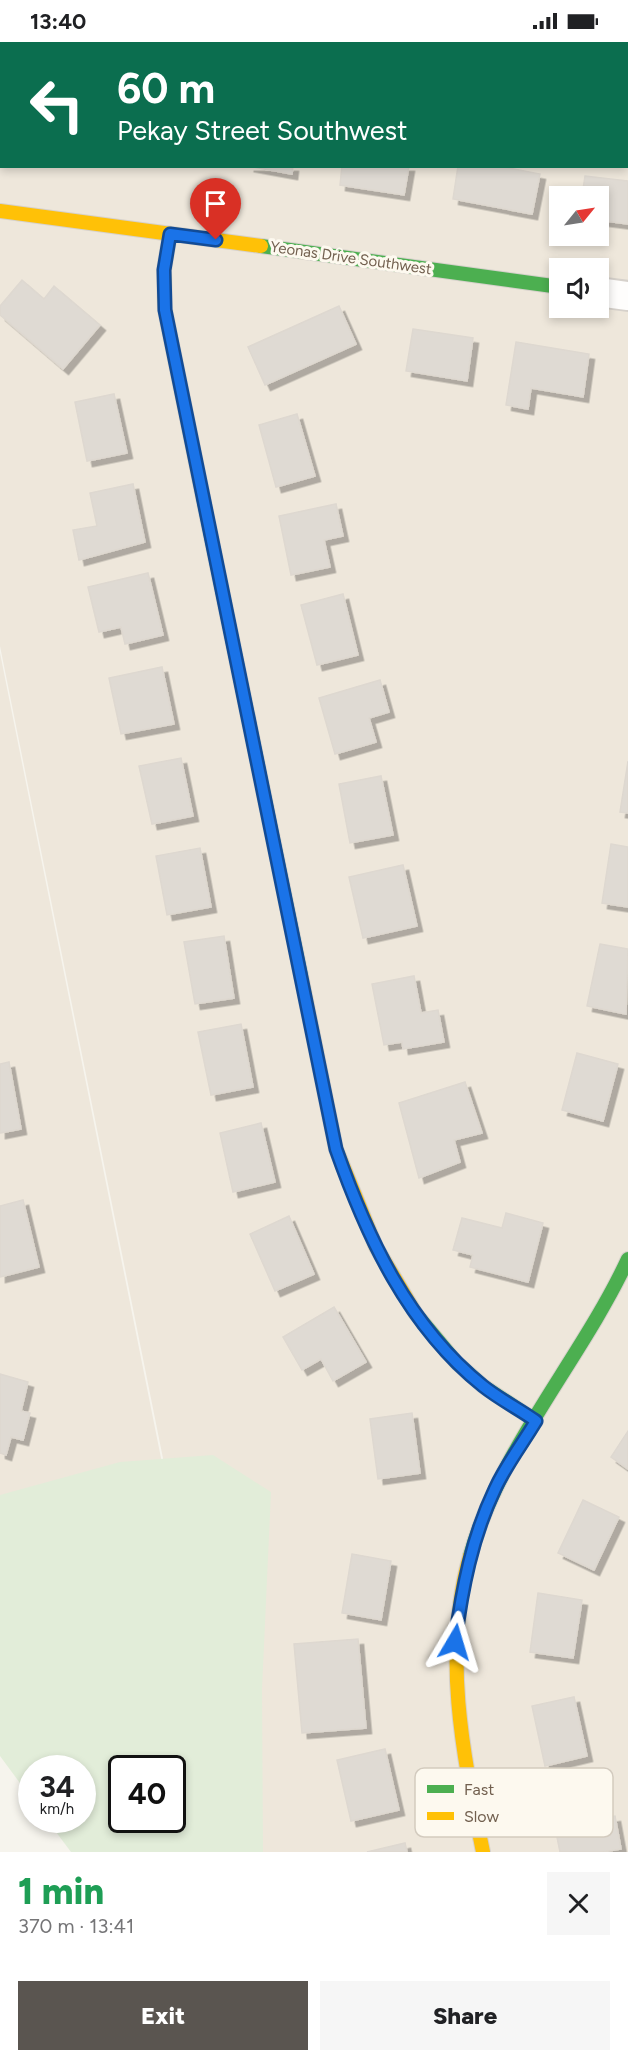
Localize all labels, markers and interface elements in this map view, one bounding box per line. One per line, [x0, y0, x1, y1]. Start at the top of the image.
text: 13:40 [30, 8, 86, 35]
text: 60 m [117, 63, 215, 114]
icon: left [18, 66, 96, 144]
text: Pekay Street Southwest [117, 114, 407, 147]
pin [190, 178, 241, 240]
north arrow [549, 186, 609, 246]
map controls [549, 186, 609, 318]
icon: arrive [199, 187, 232, 220]
street label: Yeonas Drive Southwest [269, 238, 433, 278]
button: sound [549, 258, 609, 318]
position arrow [423, 1610, 487, 1674]
speed limit sign: 40 [108, 1755, 186, 1833]
text: 34 [39, 1768, 75, 1805]
legend [415, 1768, 613, 1837]
text: Fast [464, 1780, 494, 1799]
text: km/h [40, 1800, 74, 1818]
text: Slow [464, 1807, 499, 1826]
text: 1 min [18, 1870, 104, 1913]
button: close [547, 1872, 610, 1935]
text: 370 m · 13:41 [18, 1914, 134, 1938]
button: Exit [18, 1981, 308, 2050]
button: Share [320, 1981, 610, 2050]

